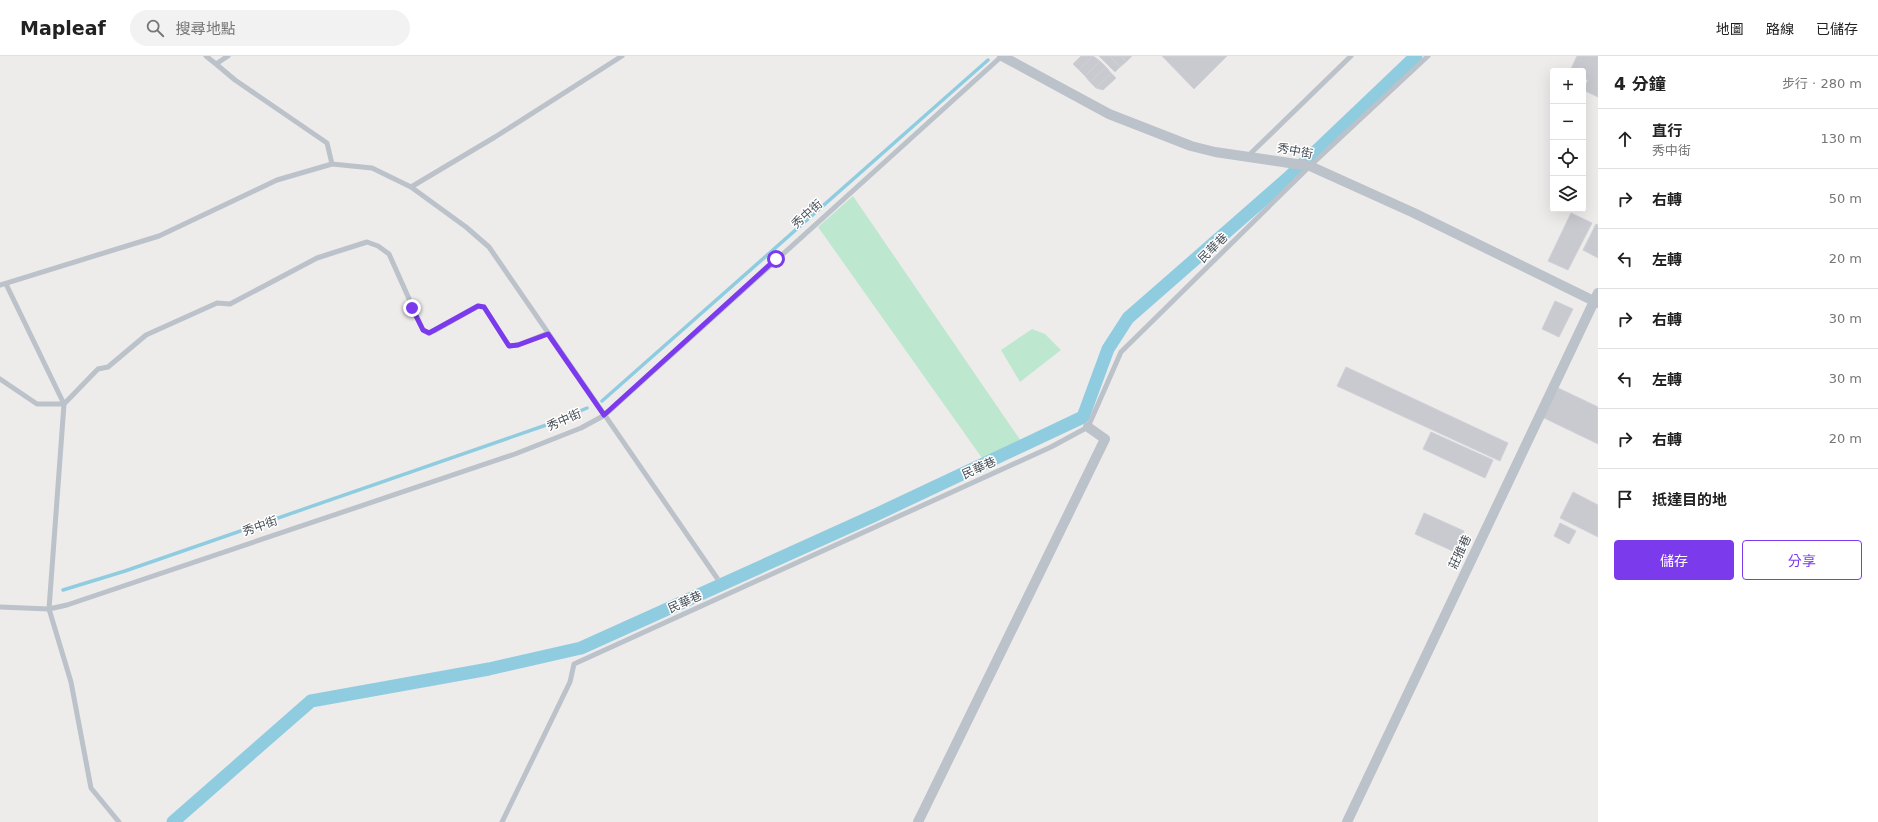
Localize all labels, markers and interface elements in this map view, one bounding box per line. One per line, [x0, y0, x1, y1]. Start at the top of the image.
search box [130, 10, 410, 46]
text: Mapleaf [20, 17, 106, 39]
icon: search [144, 17, 166, 39]
text: 搜尋地點 [176, 20, 236, 38]
text: 地圖 [1716, 21, 1744, 37]
text: 路線 [1766, 21, 1794, 37]
text: 已儲存 [1816, 21, 1858, 37]
map controls [1550, 68, 1586, 212]
button: + [1550, 68, 1586, 104]
text: 4 分鐘 [1614, 74, 1666, 94]
text: 步行 · 280 m [1782, 76, 1862, 91]
button: − [1550, 104, 1586, 140]
text: 直行 [1652, 122, 1682, 140]
icon: ahead [1614, 128, 1636, 150]
text: 130 m [1820, 131, 1862, 146]
button: locate [1550, 140, 1586, 176]
street label: 秀中街 [1276, 141, 1314, 161]
text: 秀中街 [1652, 143, 1691, 158]
button: layers [1550, 176, 1586, 212]
icon: right [1614, 188, 1636, 210]
text: 右轉 [1652, 191, 1682, 209]
text: 50 m [1829, 191, 1862, 206]
street label: 秀中街 [789, 197, 825, 231]
street label: 民華巷 [1195, 230, 1231, 266]
icon: left [1614, 248, 1636, 270]
route start [767, 250, 785, 268]
text: 左轉 [1652, 251, 1682, 269]
text: 20 m [1829, 251, 1862, 266]
route end [403, 299, 421, 317]
icon: right [1614, 308, 1636, 330]
text: 右轉 [1652, 311, 1682, 329]
text: 30 m [1829, 311, 1862, 326]
icon: left [1614, 368, 1636, 390]
text: 左轉 [1652, 371, 1682, 389]
text: 30 m [1829, 371, 1862, 386]
street label: 秀中街 [545, 407, 583, 433]
icon: right [1614, 428, 1636, 450]
text: 右轉 [1652, 431, 1682, 449]
text: 20 m [1829, 431, 1862, 446]
street label: 民華巷 [960, 454, 998, 482]
icon: arrive [1614, 488, 1636, 510]
text: 抵達目的地 [1652, 491, 1727, 509]
street label: 秀中街 [241, 514, 279, 538]
street label: 莊雅巷 [1446, 533, 1474, 571]
button: 儲存 [1614, 540, 1734, 580]
button: 分享 [1742, 540, 1862, 580]
street label: 民華巷 [666, 588, 704, 616]

